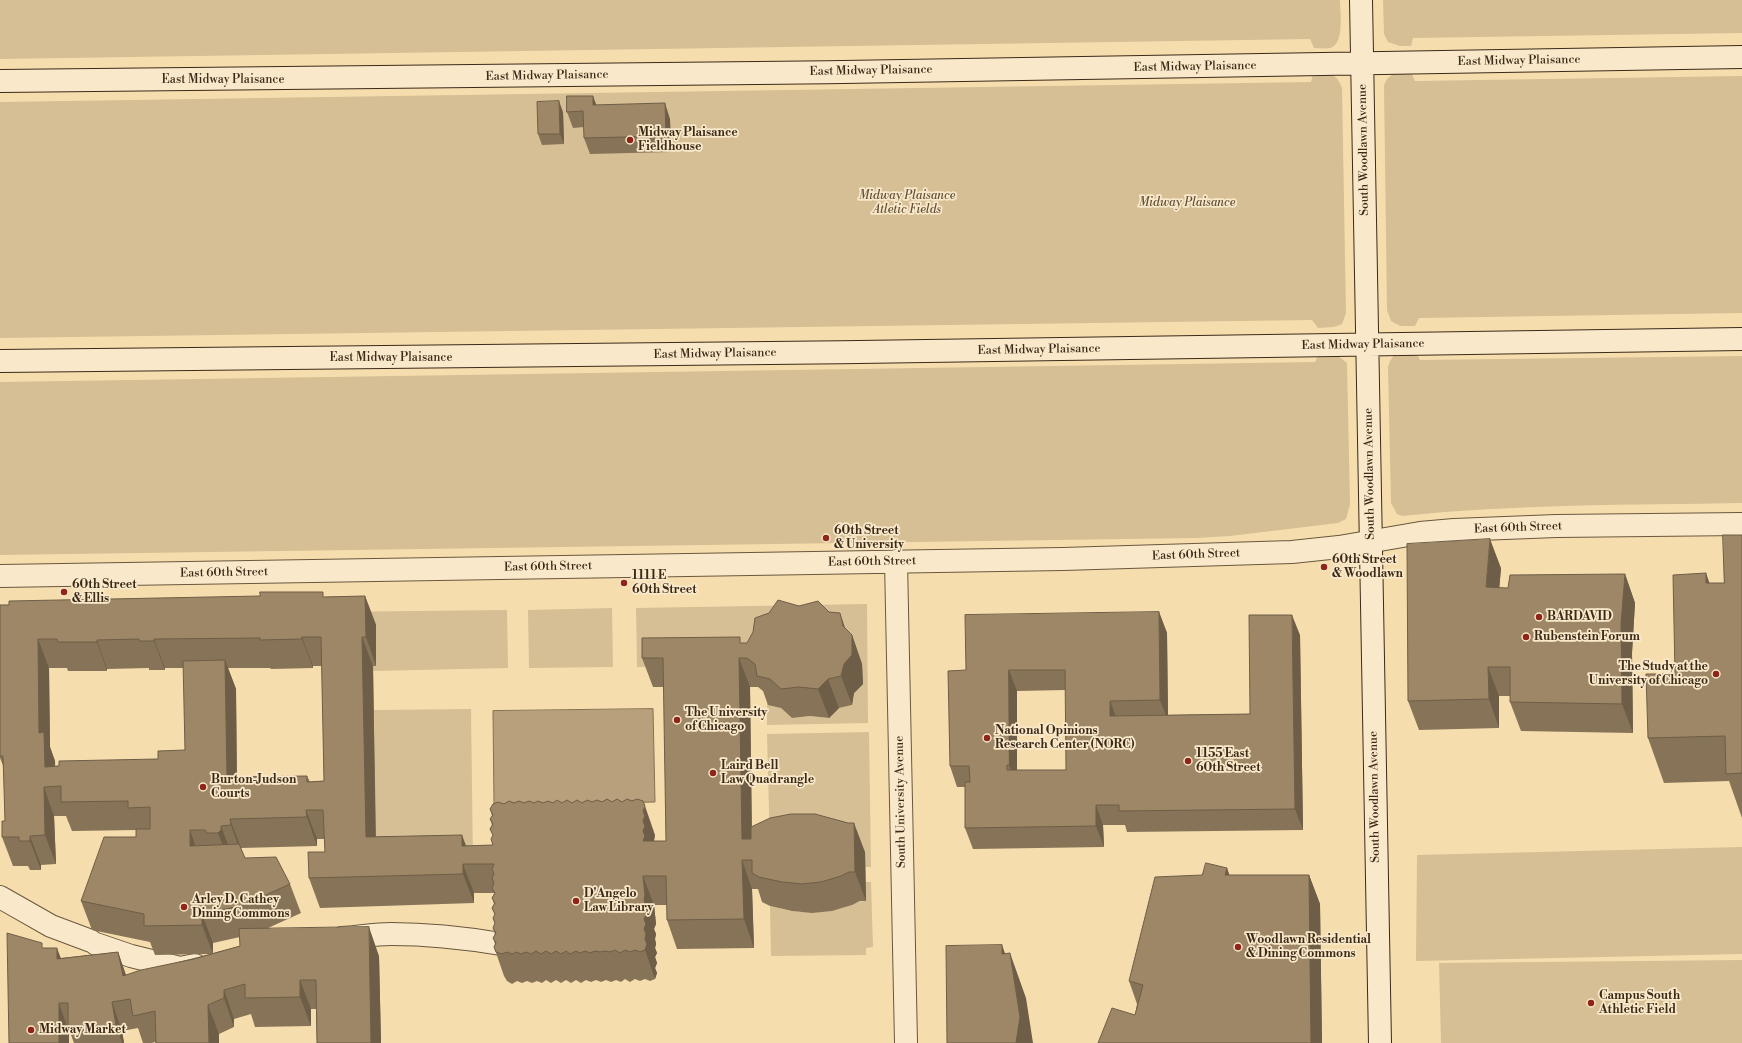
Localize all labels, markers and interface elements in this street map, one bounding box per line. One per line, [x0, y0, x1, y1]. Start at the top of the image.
street label: East Midway Plaisance [1457, 53, 1581, 69]
street label: East Midway Plaisance [1133, 59, 1257, 75]
street label: East Midway Plaisance [809, 63, 933, 79]
street label: East Midway Plaisance [485, 68, 609, 84]
street label: East Midway Plaisance [162, 73, 284, 87]
street label: South Woodlawn Avenue [1356, 84, 1372, 216]
place label: Midway Plaisance Fieldhouse [638, 126, 738, 154]
marker: Midway Plaisance Fieldhouse [625, 135, 635, 145]
park label: Midway Plaisance Atletic Fields [859, 189, 955, 217]
park label: Midway Plaisance [1139, 196, 1235, 210]
street label: East Midway Plaisance [1301, 337, 1425, 353]
street label: East Midway Plaisance [977, 342, 1101, 358]
street label: East Midway Plaisance [653, 346, 777, 362]
street label: East Midway Plaisance [330, 351, 452, 365]
street label: South Woodlawn Avenue [1362, 408, 1378, 540]
street label: East 60th Street [1474, 519, 1562, 537]
place label: 60th Street & University [834, 524, 904, 552]
marker: 60th Street & University [821, 533, 831, 543]
street label: East 60th Street [1152, 546, 1240, 564]
place label: 60th Street & Woodlawn [1332, 553, 1403, 581]
street label: East 60th Street [828, 554, 916, 570]
street label: East 60th Street [504, 559, 592, 575]
marker: 60th Street & Woodlawn [1319, 562, 1329, 572]
street label: East 60th Street [180, 565, 268, 581]
place label: 1111 E 60th Street [632, 569, 697, 597]
place label: 60th Street & Ellis [72, 578, 137, 606]
marker: 1111 E 60th Street [619, 578, 629, 588]
marker: 60th Street & Ellis [59, 587, 69, 597]
place label: BARDAVID [1547, 610, 1612, 624]
marker: BARDAVID [1534, 612, 1544, 622]
place label: Rubenstein Forum [1534, 630, 1640, 644]
marker: Rubenstein Forum [1521, 632, 1531, 642]
place label: The Study at the University of Chicago [1589, 660, 1708, 688]
marker: The Study at the University of Chicago [1711, 669, 1721, 679]
place label: The University of Chicago [685, 706, 767, 734]
marker: The University of Chicago [672, 715, 682, 725]
place label: National Opinions Research Center (NORC) [995, 724, 1135, 752]
street label: South Woodlawn Avenue [1367, 731, 1383, 863]
marker: National Opinions Research Center (NORC) [982, 733, 992, 743]
street label: South University Avenue [893, 736, 909, 868]
place label: 1155 East 60th Street [1196, 747, 1261, 775]
marker: 1155 East 60th Street [1183, 756, 1193, 766]
place label: Laird Bell Law Quadrangle [721, 759, 814, 787]
marker: Laird Bell Law Quadrangle [708, 768, 718, 778]
place label: Burton-Judson Courts [211, 773, 296, 801]
marker: Burton-Judson Courts [198, 782, 208, 792]
place label: D'Angelo Law Library [584, 887, 653, 915]
place label: Arley D. Cathey Dining Commons [192, 893, 290, 921]
marker: D'Angelo Law Library [571, 896, 581, 906]
marker: Arley D. Cathey Dining Commons [179, 902, 189, 912]
place label: Woodlawn Residential & Dining Commons [1246, 933, 1371, 961]
marker: Woodlawn Residential & Dining Commons [1233, 942, 1243, 952]
place label: Campus South Athletic Field [1599, 989, 1680, 1017]
marker: Campus South Athletic Field [1586, 998, 1596, 1008]
place label: Midway Market [39, 1023, 126, 1037]
marker: Midway Market [26, 1025, 36, 1035]

